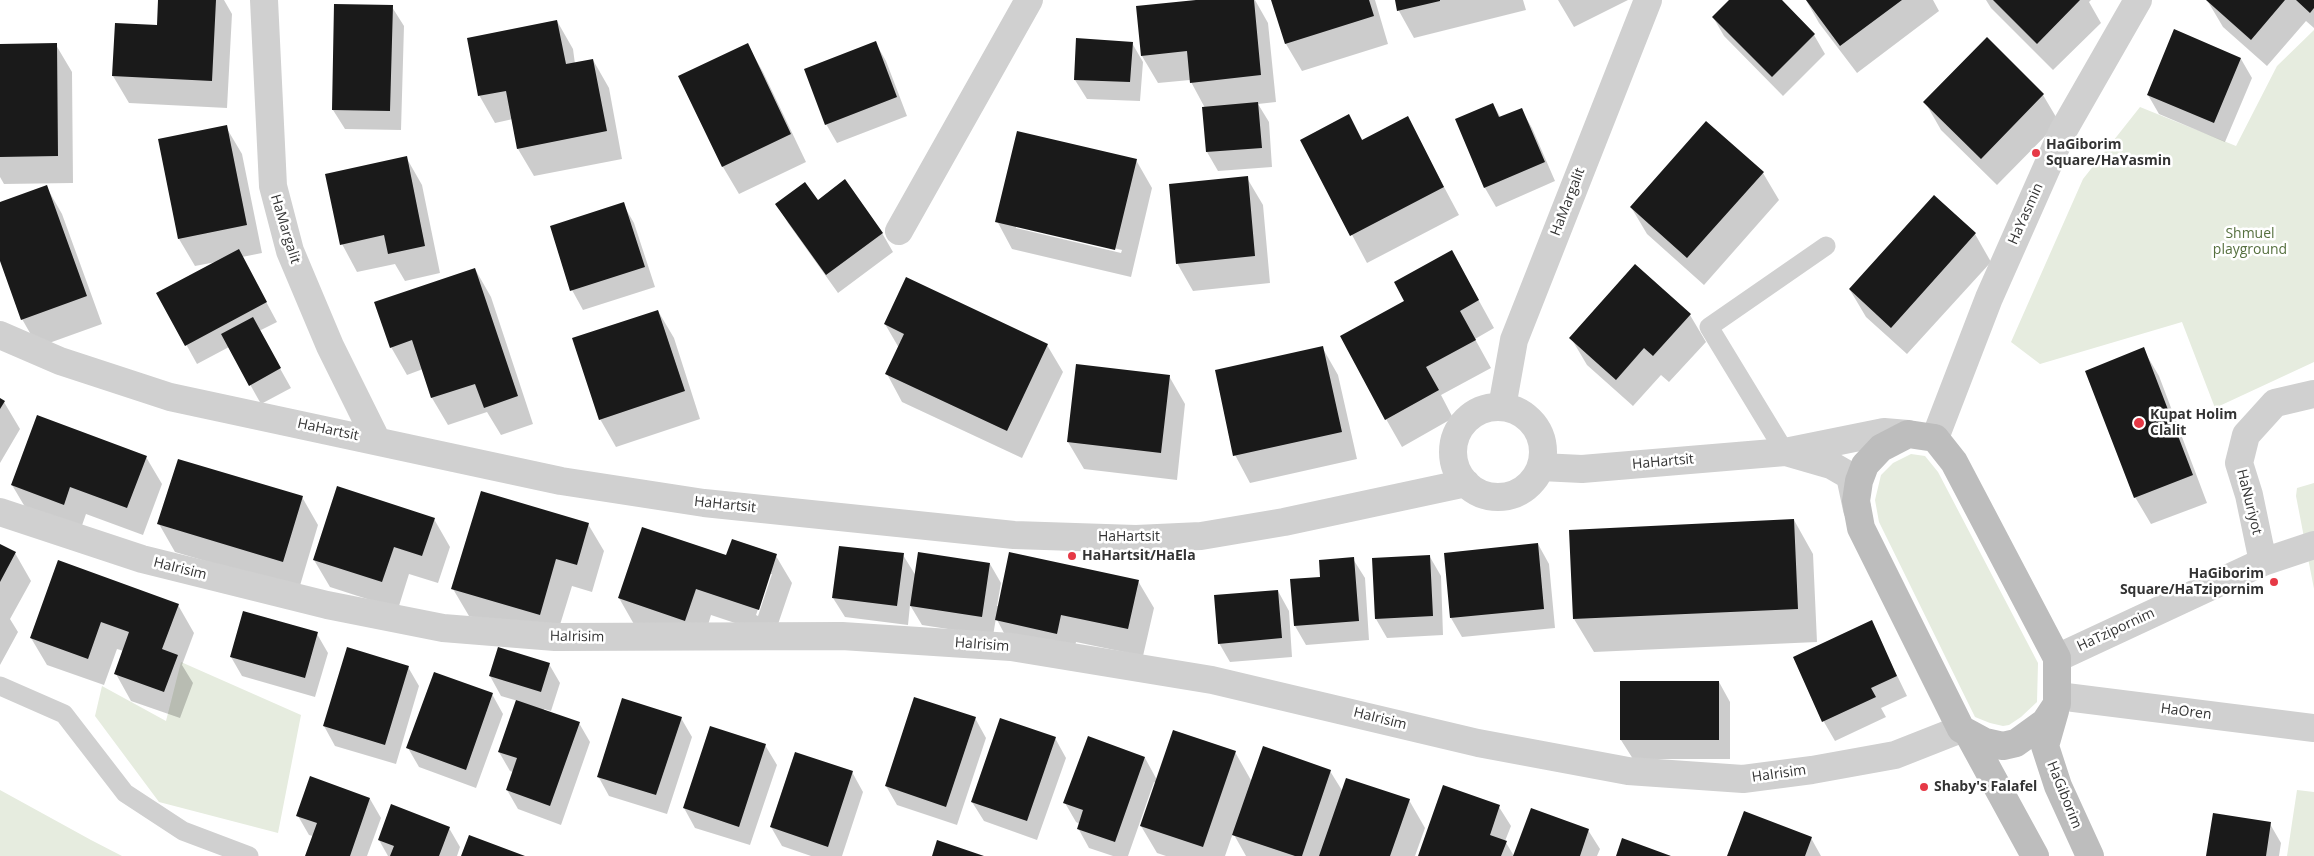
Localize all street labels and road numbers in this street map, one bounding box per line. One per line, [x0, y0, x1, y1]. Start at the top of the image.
street label: HaMargalit [1547, 166, 1589, 238]
street label: HaYasmin [2005, 181, 2047, 247]
street label: HaMargalit [266, 192, 304, 266]
street label: HaHartsit [296, 415, 360, 445]
street label: HaHartsit [1631, 451, 1695, 473]
street label: HaNuriyot [2233, 468, 2265, 536]
street label: HaHartsit [693, 493, 757, 517]
street label: HaHartsit [1098, 529, 1160, 545]
street label: HaIrisim [152, 554, 208, 584]
street label: HaTzipornim [2075, 605, 2157, 655]
street label: HaIrisim [550, 628, 604, 646]
street label: HaIrisim [954, 635, 1010, 655]
street label: HaOren [2160, 701, 2212, 723]
street label: HaIrisim [1352, 704, 1408, 734]
street label: HaGiborim [2043, 759, 2085, 831]
street label: HaIrisim [1751, 762, 1807, 786]

